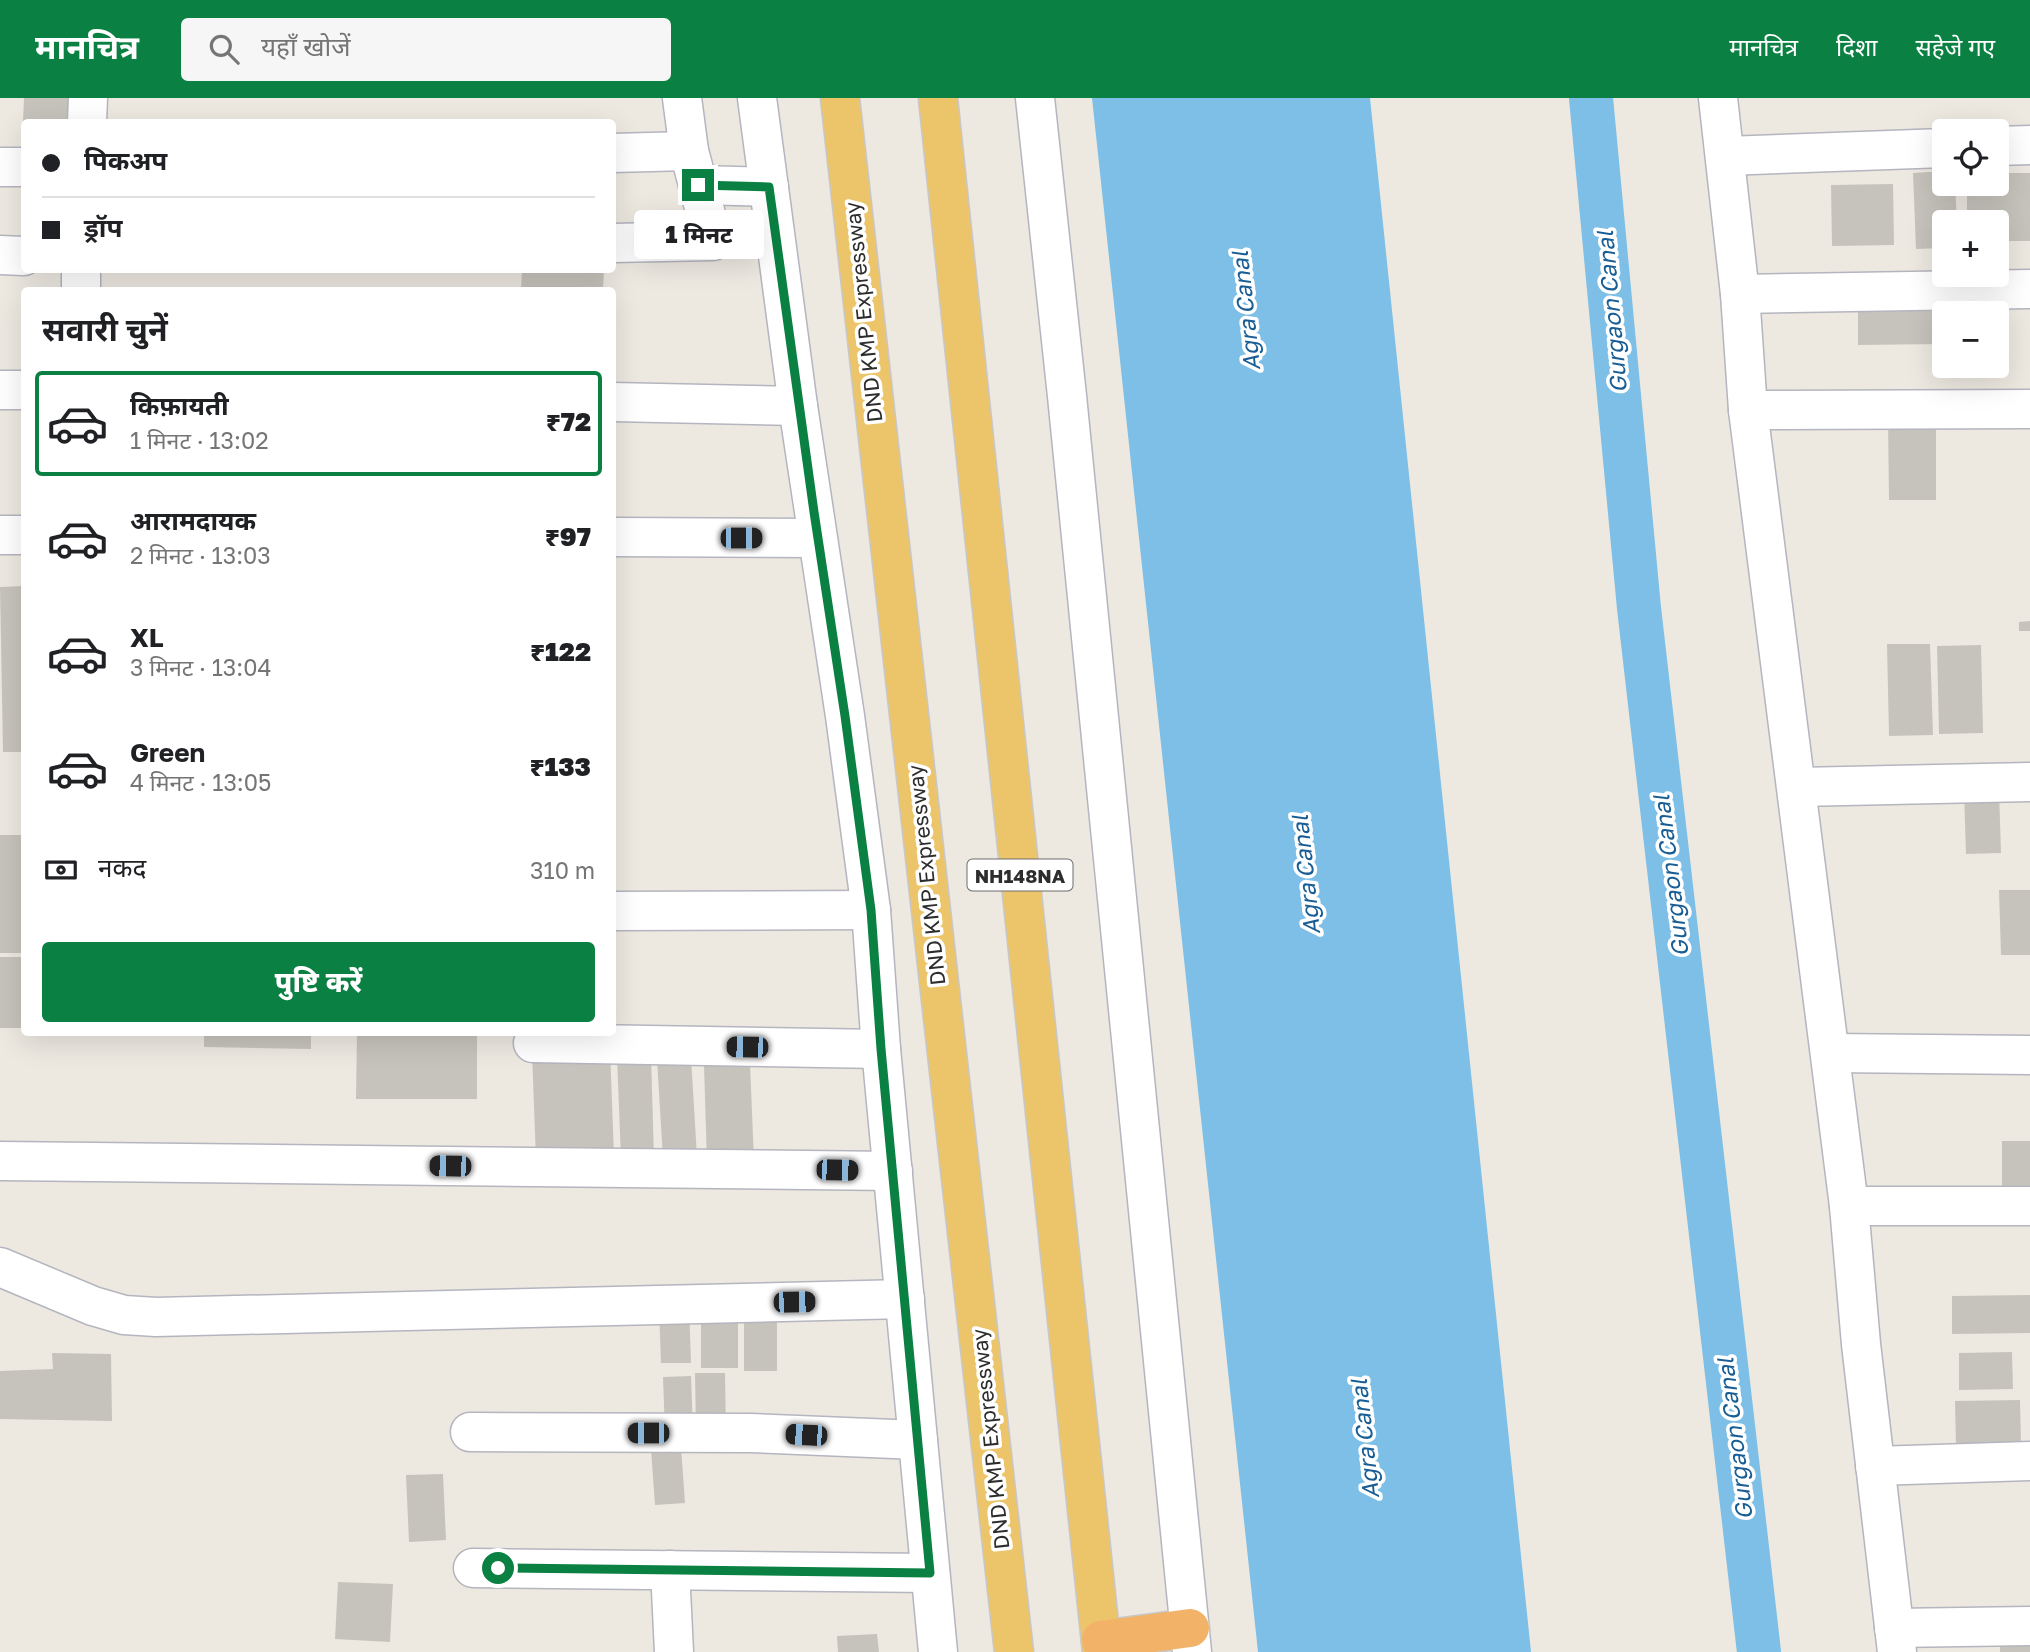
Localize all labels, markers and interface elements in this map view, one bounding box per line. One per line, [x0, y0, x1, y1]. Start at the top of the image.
search box [181, 18, 671, 81]
text: मानचित्र [35, 27, 139, 66]
icon: search [205, 30, 243, 68]
text: यहाँ खोजें [261, 31, 350, 62]
text: मानचित्र [1729, 32, 1798, 61]
text: दिशा [1836, 32, 1877, 61]
text: सहेजे गए [1915, 32, 1995, 61]
map controls [1932, 119, 2009, 378]
button: locate [1932, 119, 2009, 196]
text: पिकअप [84, 145, 167, 176]
route end [682, 169, 714, 201]
street label: DND KMP Expressway [838, 200, 888, 424]
callout: 1 मिनट [633, 210, 763, 258]
button: + [1932, 210, 2009, 287]
text: ड्रॉप [84, 212, 122, 243]
text: 1 मिनट [665, 220, 733, 248]
water label: Gurgaon Canal [1590, 228, 1632, 394]
water label: Agra Canal [1225, 248, 1265, 372]
button: − [1932, 301, 2009, 378]
text: सवारी चुनें [42, 310, 168, 348]
text: किफ़ायती [130, 390, 229, 421]
icon: car [46, 392, 109, 455]
text: ₹72 [546, 406, 591, 437]
text: 1 मिनट · 13:02 [130, 426, 268, 454]
text: आरामदायक [130, 505, 256, 536]
icon: car [46, 507, 109, 570]
text: ₹97 [545, 521, 591, 552]
car [721, 528, 763, 549]
text: 2 मिनट · 13:03 [130, 541, 271, 569]
icon: car [46, 622, 109, 685]
text: XL [130, 622, 164, 653]
text: ₹122 [530, 636, 591, 667]
text: 3 मिनट · 13:04 [130, 653, 271, 681]
icon: car [46, 737, 109, 800]
text: Green [130, 737, 205, 768]
text: ₹133 [529, 751, 591, 782]
street label: DND KMP Expressway [901, 763, 951, 987]
text: 4 मिनट · 13:05 [130, 768, 271, 796]
water label: Gurgaon Canal [1646, 792, 1694, 959]
water label: Agra Canal [1285, 812, 1325, 936]
icon: cash [42, 851, 80, 889]
text: नकद [98, 852, 146, 883]
text: 310 m [530, 856, 595, 884]
road number: NH148NA [968, 860, 1072, 890]
button: पुष्टि करें [42, 942, 595, 1022]
car [726, 1036, 769, 1058]
car [429, 1155, 472, 1177]
car [816, 1159, 859, 1181]
car [773, 1291, 816, 1313]
street label: DND KMP Expressway [965, 1327, 1015, 1551]
water label: Gurgaon Canal [1710, 1355, 1758, 1522]
water label: Agra Canal [1344, 1376, 1384, 1500]
car [628, 1423, 670, 1444]
car [785, 1423, 828, 1447]
route start [482, 1552, 514, 1584]

